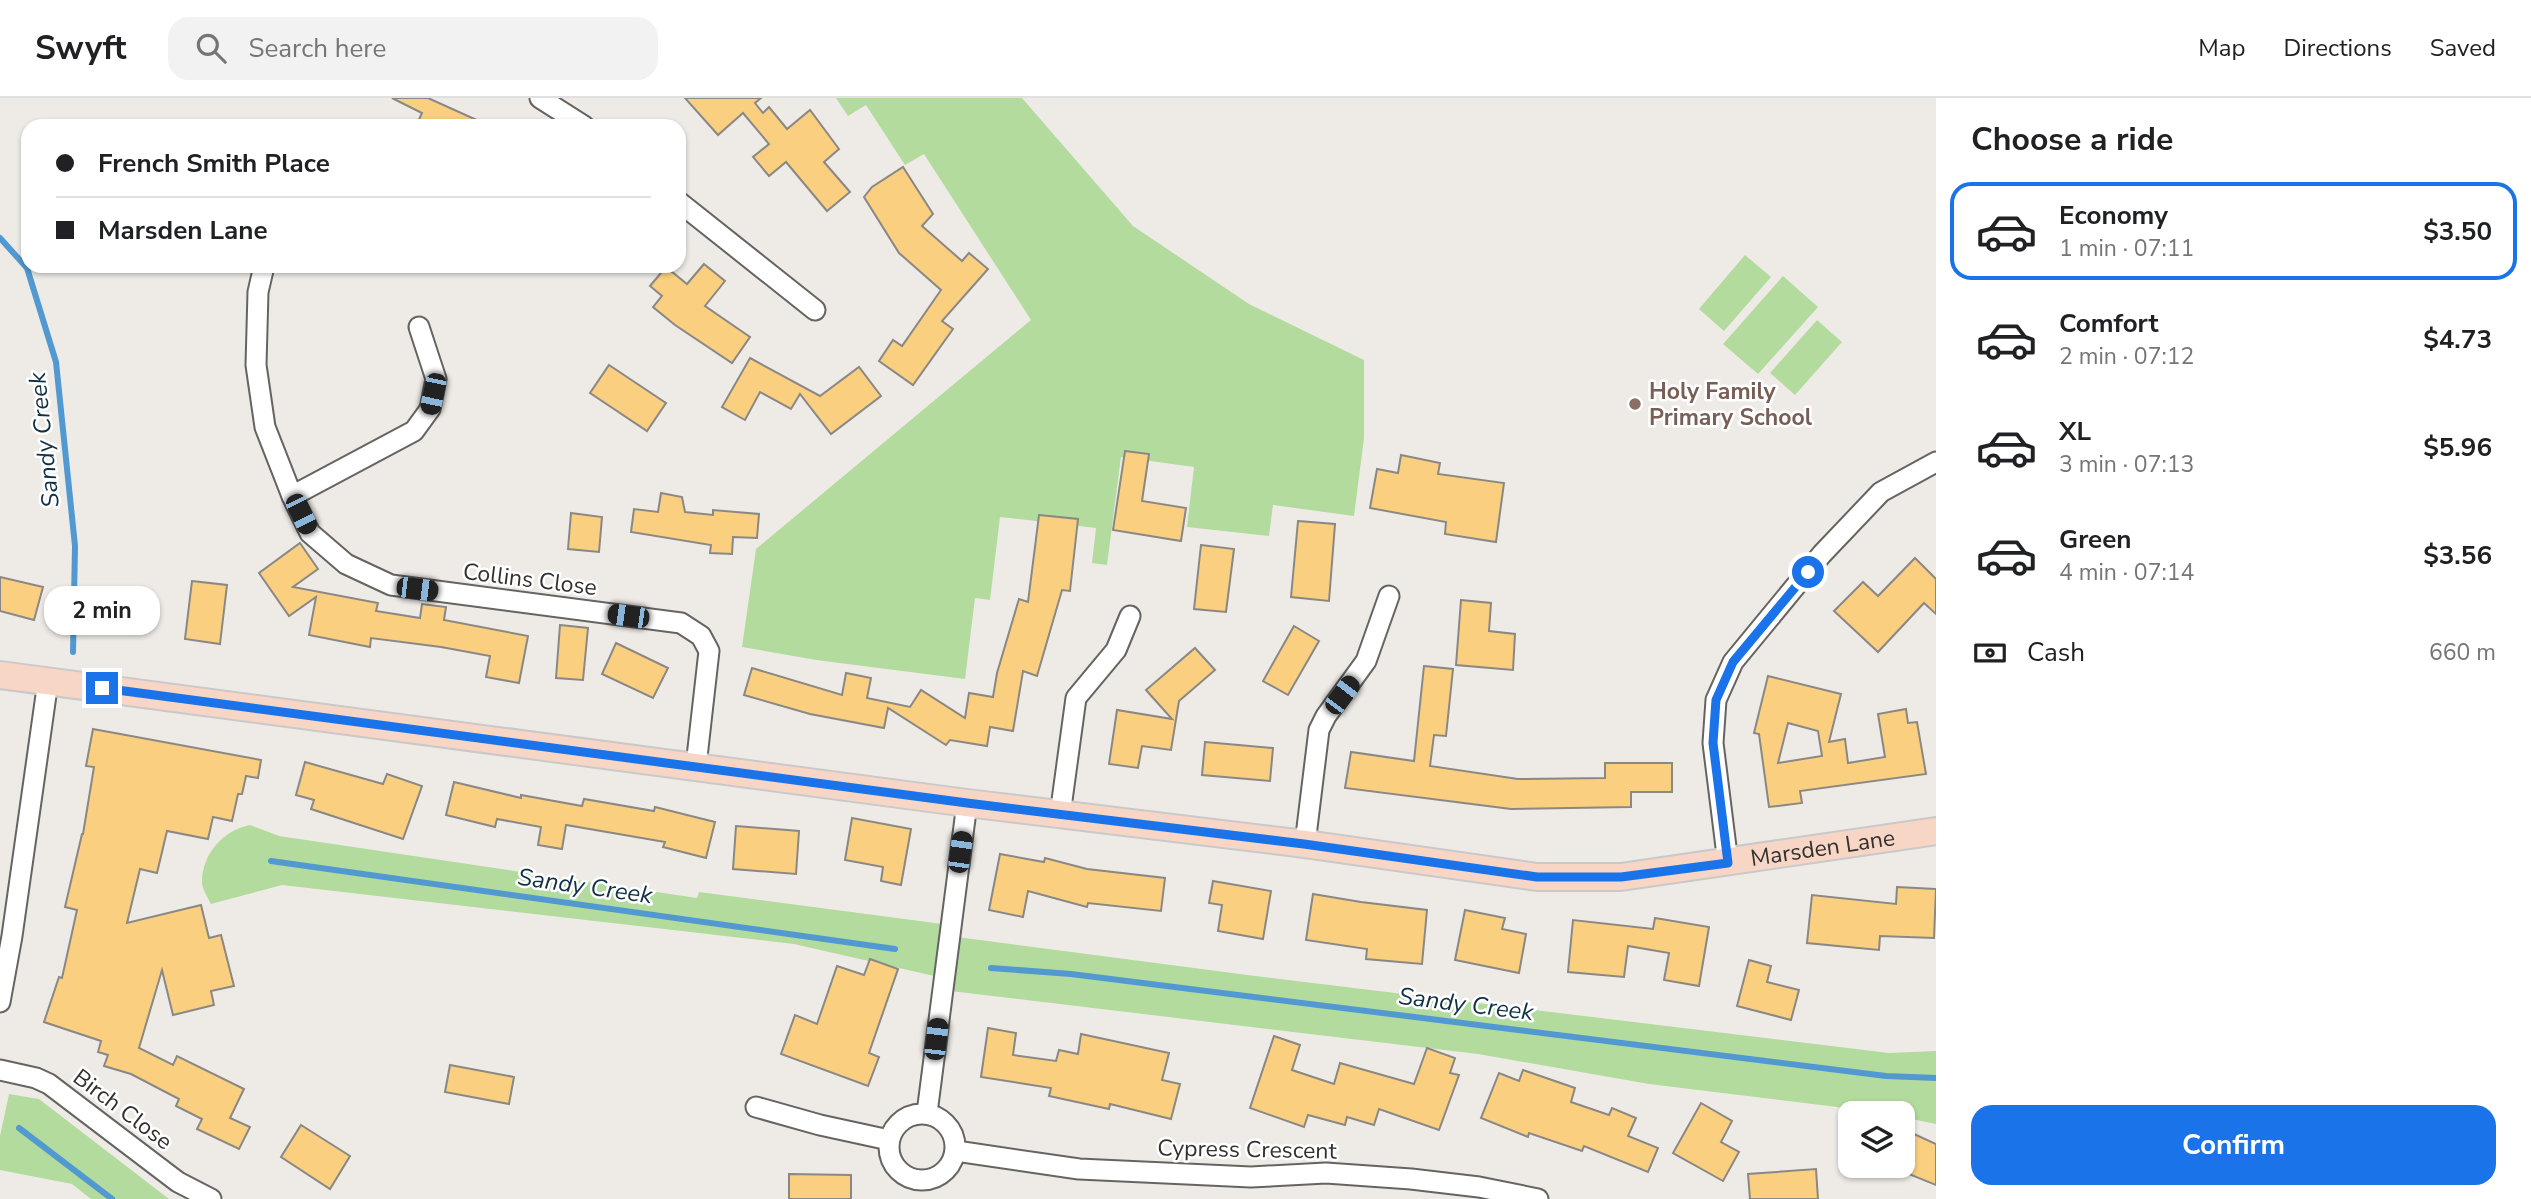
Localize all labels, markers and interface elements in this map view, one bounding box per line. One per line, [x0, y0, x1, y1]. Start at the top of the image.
search box [168, 17, 658, 80]
text: Swyft [35, 26, 126, 71]
icon: search [192, 29, 230, 67]
text: Search here [248, 31, 386, 66]
text: Map [2198, 32, 2245, 64]
text: Directions [2283, 32, 2392, 64]
text: Saved [2430, 32, 2496, 64]
text: Choose a ride [1971, 118, 2173, 161]
text: French Smith Place [98, 146, 330, 181]
text: Economy [2059, 198, 2168, 233]
icon: car [1975, 200, 2038, 263]
text: Marsden Lane [98, 213, 268, 248]
text: $3.50 [2423, 214, 2492, 249]
text: 1 min · 07:11 [2059, 233, 2194, 264]
text: Comfort [2059, 306, 2159, 341]
icon: car [1975, 308, 2038, 371]
text: $4.73 [2423, 322, 2492, 357]
text: 2 min · 07:12 [2059, 341, 2194, 372]
water label: Sandy Creek [21, 370, 67, 509]
car [419, 371, 448, 417]
place label: Holy Family Primary School [1649, 376, 1813, 433]
marker: Holy Family Primary School [1627, 396, 1643, 412]
text: XL [2059, 414, 2091, 449]
icon: car [1975, 416, 2038, 479]
text: $5.96 [2423, 430, 2492, 465]
text: 3 min · 07:13 [2059, 449, 2194, 480]
car [283, 491, 320, 537]
text: Green [2059, 522, 2132, 557]
icon: car [1975, 524, 2038, 587]
text: $3.56 [2423, 538, 2492, 573]
street label: Collins Close [461, 556, 599, 603]
route start [1792, 556, 1824, 588]
text: 4 min · 07:14 [2059, 557, 2194, 588]
car [395, 576, 440, 602]
callout: 2 min [44, 587, 160, 636]
text: 2 min [72, 595, 132, 626]
car [606, 603, 651, 629]
icon: cash [1971, 634, 2009, 672]
text: Cash [2027, 635, 2085, 670]
text: 660 m [2429, 637, 2496, 668]
route end [86, 672, 118, 704]
car [1321, 672, 1364, 718]
street label: Marsden Lane [1748, 822, 1897, 874]
car [947, 830, 974, 874]
water label: Sandy Creek [516, 861, 655, 911]
water label: Sandy Creek [1397, 980, 1536, 1028]
car [924, 1017, 949, 1061]
street label: Birch Close [67, 1062, 179, 1157]
map controls [1838, 1101, 1915, 1178]
button: layers [1838, 1101, 1915, 1178]
button: Confirm [1971, 1105, 2496, 1185]
street label: Cypress Crescent [1157, 1132, 1338, 1167]

